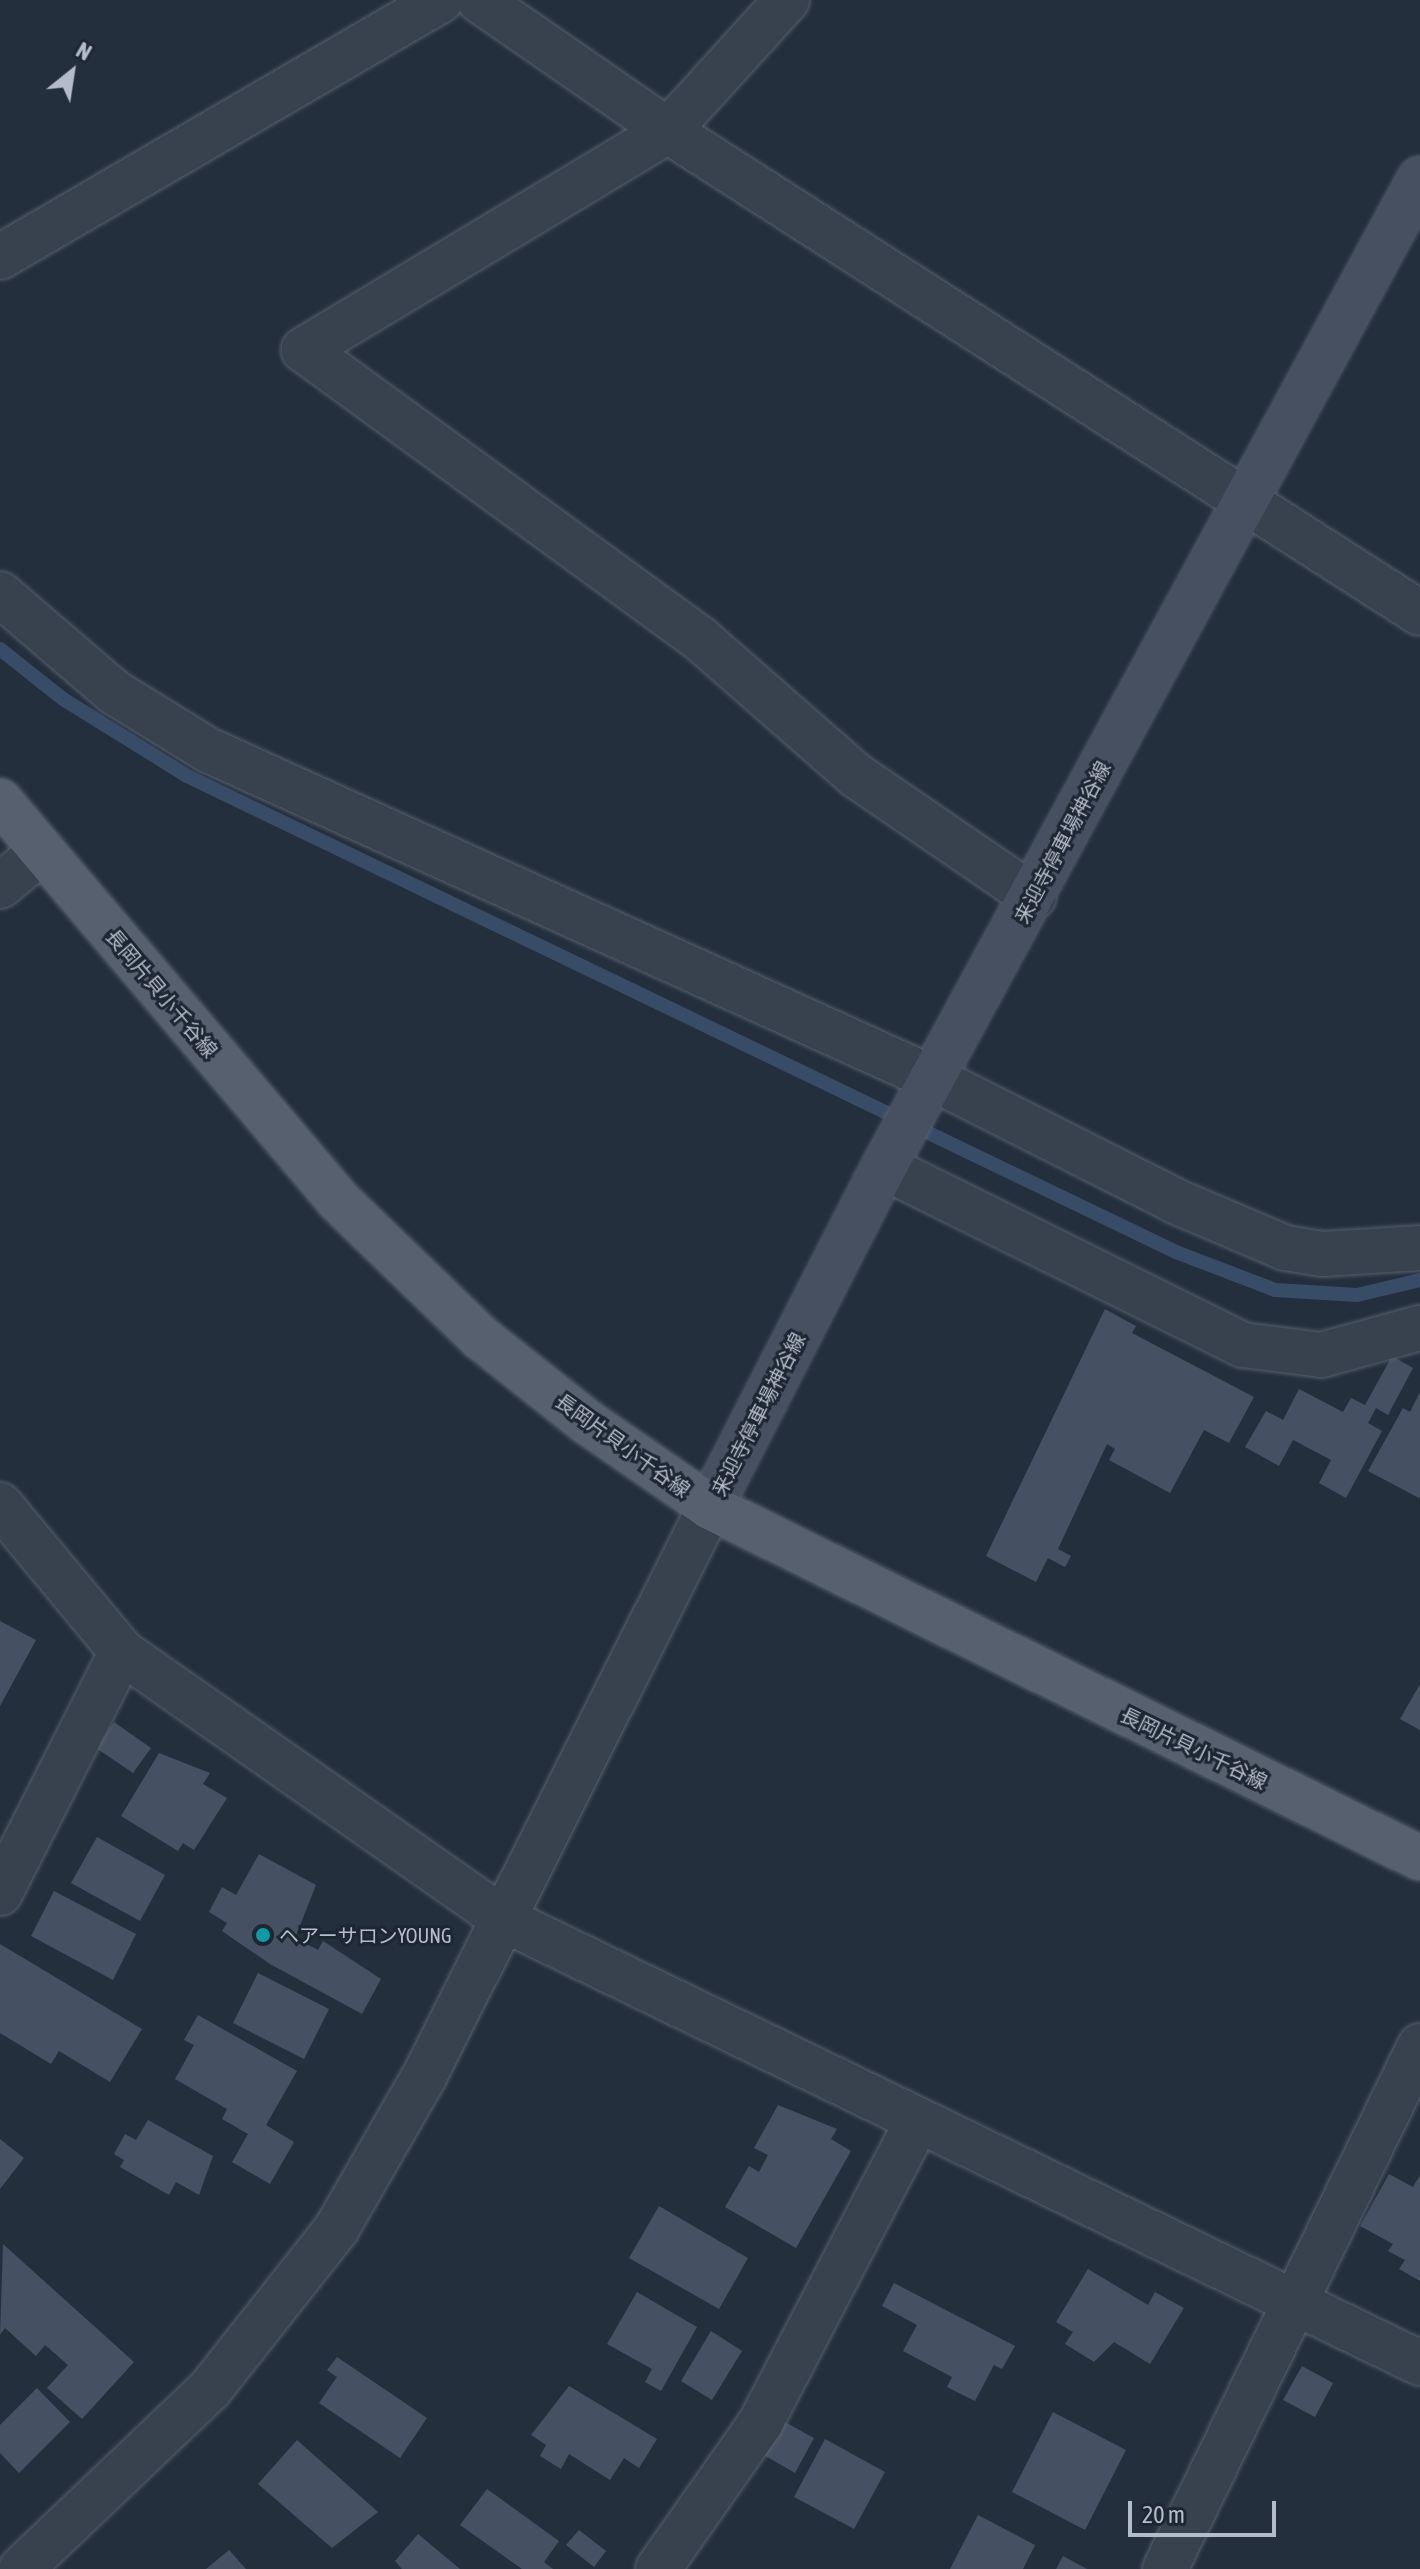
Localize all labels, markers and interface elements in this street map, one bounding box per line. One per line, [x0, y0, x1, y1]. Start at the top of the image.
north arrow [32, 32, 112, 112]
text: N [72, 37, 96, 66]
street label: 来迎寺停車場神谷線 [1009, 757, 1115, 927]
street label: 長岡片貝小千谷線 [101, 924, 223, 1062]
street label: 来迎寺停車場神谷線 [706, 1328, 810, 1500]
street label: 長岡片貝小千谷線 [551, 1388, 695, 1502]
street label: 長岡片貝小千谷線 [1117, 1702, 1271, 1794]
place label: ヘアーサロンYOUNG [279, 1923, 452, 1947]
marker: ヘアーサロンYOUNG [254, 1926, 272, 1944]
scale bar [1132, 2485, 1280, 2535]
text: 20 m [1142, 2501, 1185, 2528]

